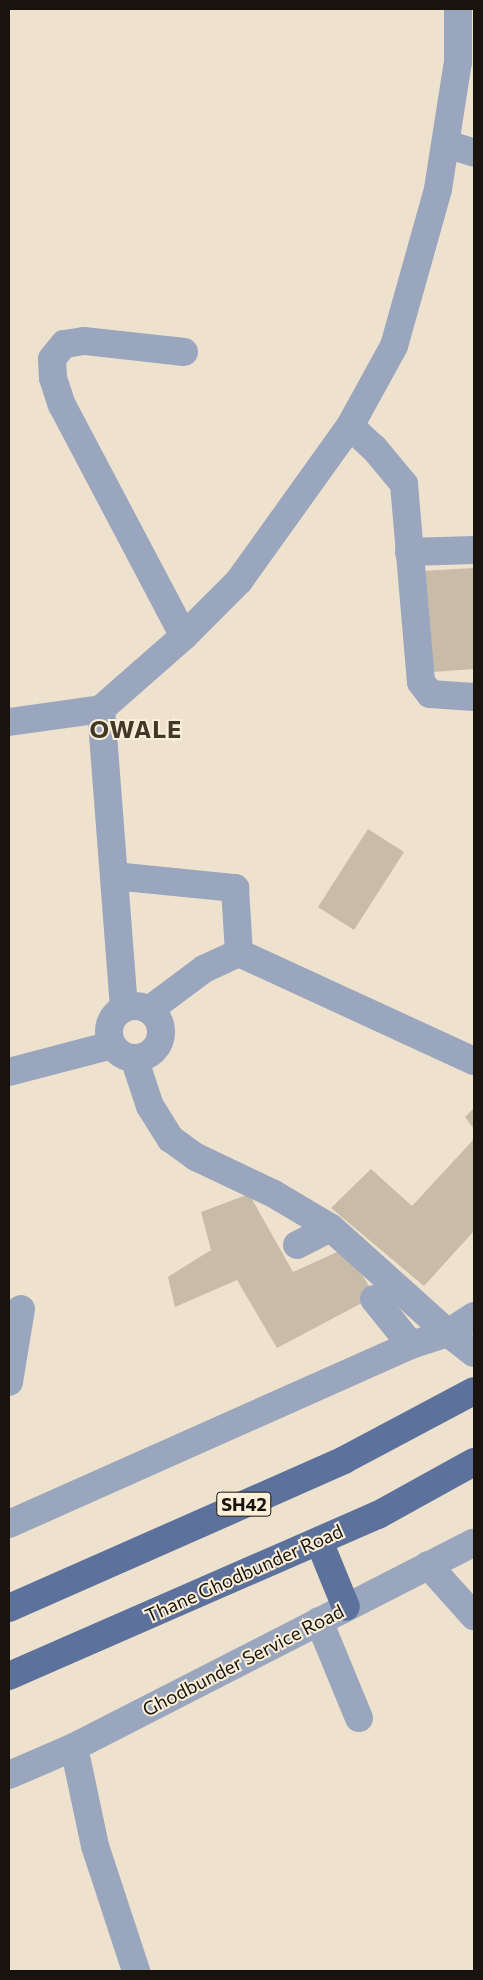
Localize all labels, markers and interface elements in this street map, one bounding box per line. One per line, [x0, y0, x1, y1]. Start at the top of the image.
district label: OWALE [89, 715, 183, 743]
road number: SH42 [215, 1488, 273, 1520]
street label: Thane Ghodbunder Road [142, 1519, 346, 1627]
street label: Ghodbunder Service Road [139, 1599, 347, 1721]

